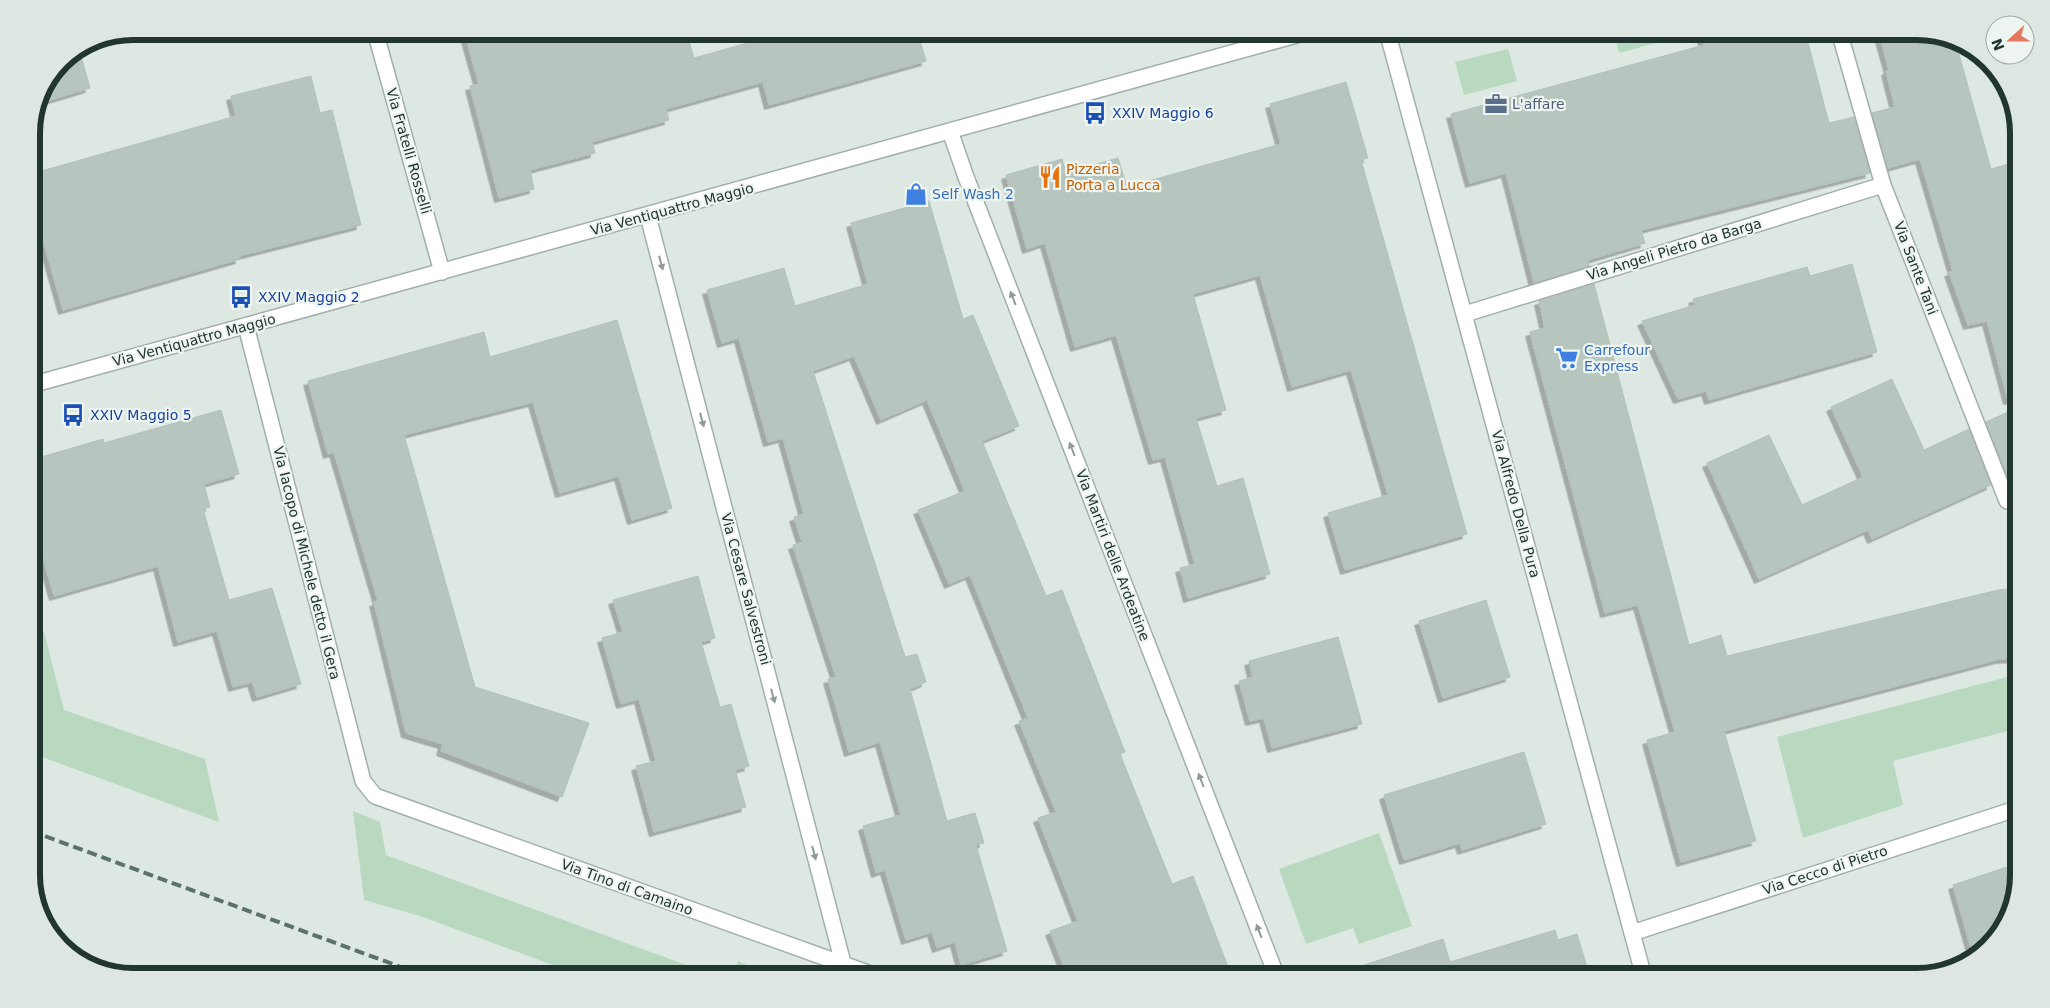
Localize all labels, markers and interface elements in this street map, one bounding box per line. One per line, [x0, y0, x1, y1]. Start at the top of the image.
north arrow [1985, 15, 2035, 65]
text: N [1988, 36, 2007, 53]
street label: Via Fratelli Rosselli [383, 86, 435, 216]
office icon: L'affare [1483, 91, 1509, 117]
place label: L'affare [1512, 96, 1565, 112]
bus stop icon: XXIV Maggio 6 [1082, 100, 1108, 126]
place label: XXIV Maggio 6 [1112, 105, 1214, 121]
place label: Pizzeria Porta a Lucca [1066, 161, 1160, 193]
restaurant icon: Pizzeria Porta a Lucca [1037, 164, 1063, 190]
street label: Via Ventiquattro Maggio [589, 180, 755, 238]
shop icon: Self Wash 2 [903, 181, 929, 207]
place label: Self Wash 2 [932, 186, 1014, 202]
street label: Via Angeli Pietro da Barga [1585, 215, 1763, 283]
street label: Via Sante Tani [1891, 219, 1941, 317]
one-way arrow [657, 255, 665, 270]
bus stop icon: XXIV Maggio 2 [228, 284, 254, 310]
place label: XXIV Maggio 2 [258, 289, 360, 305]
one-way arrow [1009, 290, 1017, 305]
street label: Via Ventiquattro Maggio [111, 311, 277, 369]
place label: Carrefour Express [1584, 342, 1650, 374]
supermarket icon: Carrefour Express [1554, 345, 1580, 371]
bus stop icon: XXIV Maggio 5 [60, 402, 86, 428]
place label: XXIV Maggio 5 [90, 407, 192, 423]
one-way arrow [698, 412, 706, 427]
street label: Via Alfredo Della Pura [1489, 428, 1543, 580]
one-way arrow [1068, 441, 1076, 456]
street label: Via Iacopo di Michele detto il Gera [270, 445, 344, 681]
street label: Via Martiri delle Ardeatine [1073, 467, 1153, 643]
street label: Via Cesare Salvestroni [718, 511, 774, 667]
one-way arrow [770, 688, 778, 703]
one-way arrow [1196, 773, 1204, 787]
street label: Via Cecco di Pietro [1761, 842, 1889, 898]
one-way arrow [810, 846, 818, 861]
street label: Via Tino di Camaino [559, 856, 695, 918]
one-way arrow [1255, 924, 1263, 938]

